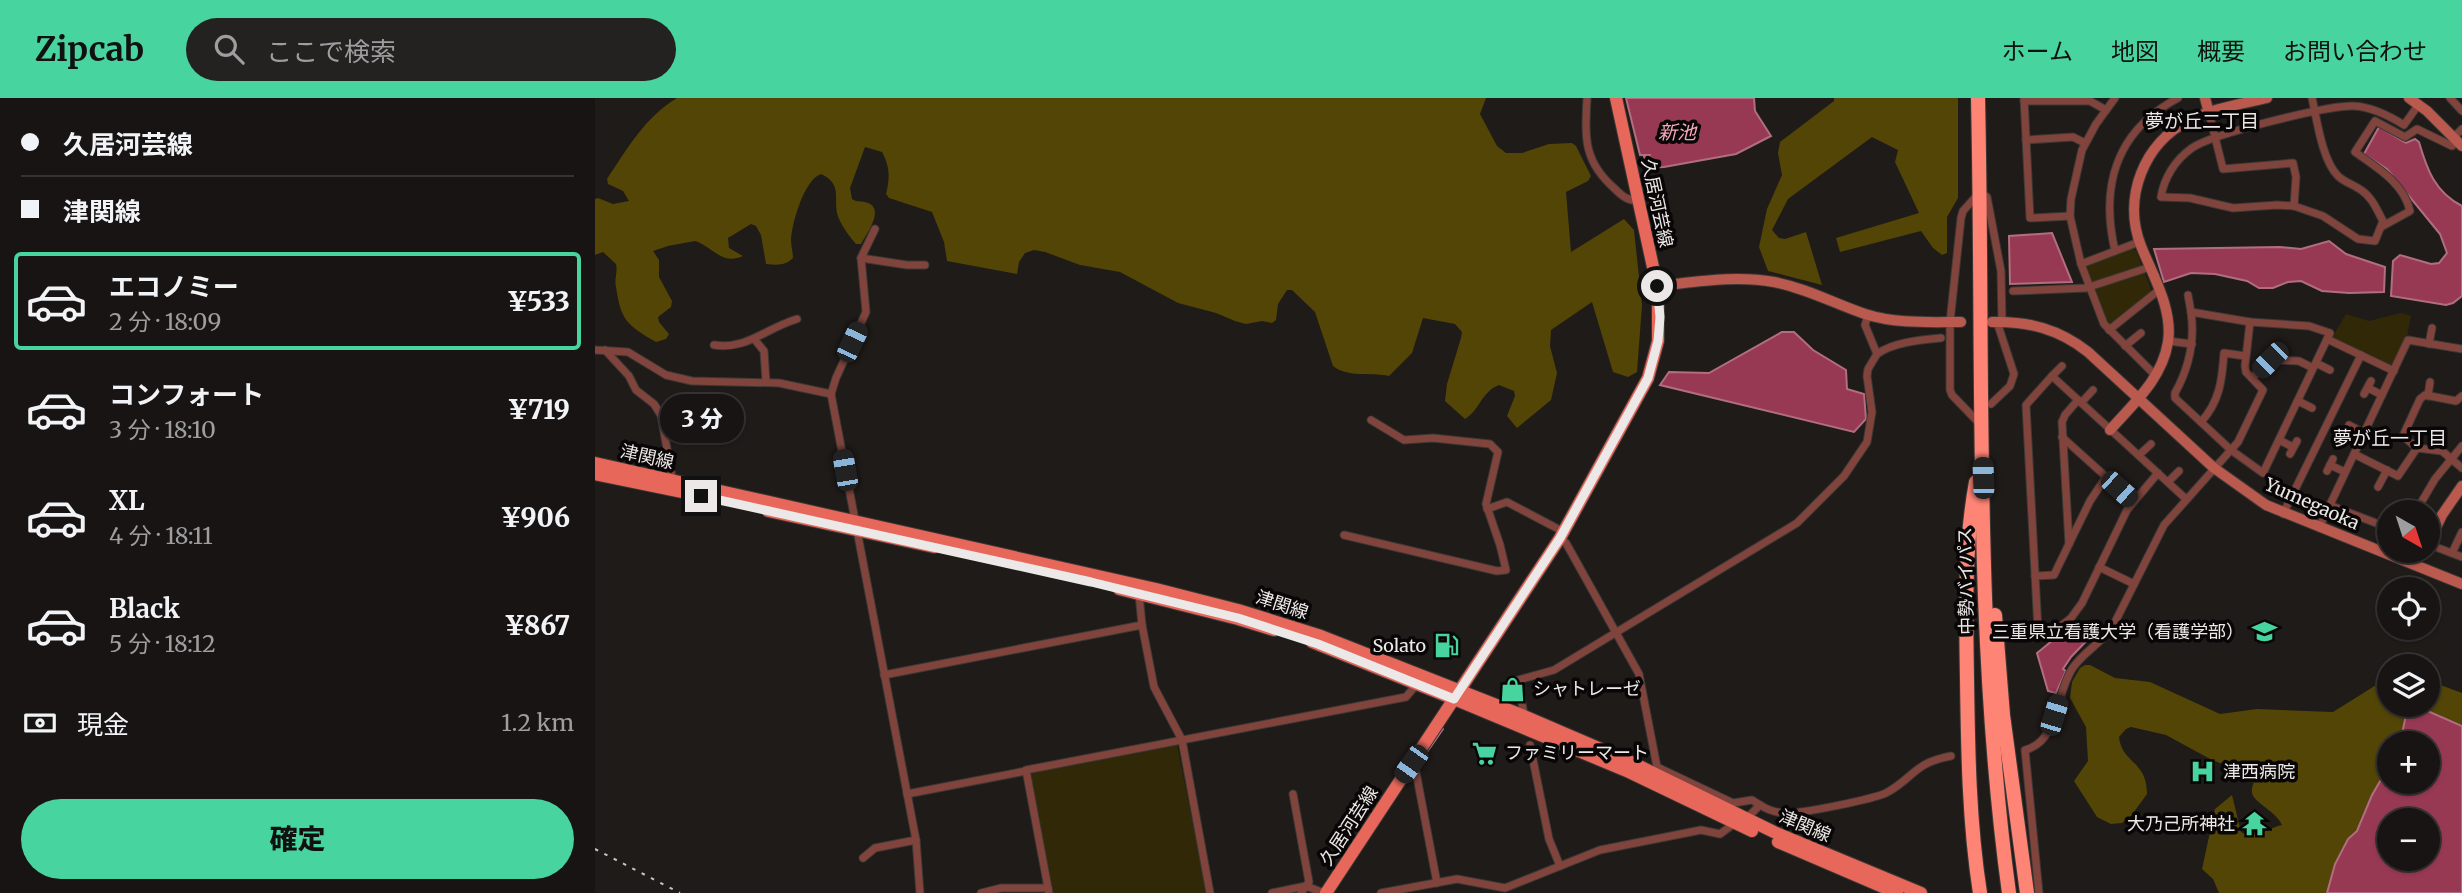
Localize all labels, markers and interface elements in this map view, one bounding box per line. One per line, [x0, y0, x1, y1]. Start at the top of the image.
search box [186, 18, 676, 81]
text: Zipcab [35, 29, 144, 70]
icon: search [210, 30, 248, 68]
text: ここで検索 [266, 35, 396, 68]
text: ホーム [2002, 36, 2073, 67]
text: 地図 [2111, 36, 2159, 67]
text: 概要 [2197, 36, 2245, 67]
text: お問い合わせ [2283, 36, 2427, 67]
district label: 夢が丘二丁目 [2145, 109, 2259, 133]
water label: 新池 [1658, 120, 1698, 144]
text: 久居河芸線 [63, 128, 193, 161]
street label: 久居河芸線 [1637, 156, 1678, 249]
text: 津関線 [63, 195, 141, 228]
icon: car [25, 270, 88, 333]
text: エコノミー [109, 270, 239, 303]
route start [1641, 270, 1673, 302]
text: ¥533 [507, 285, 570, 318]
text: 2 分 · 18:09 [109, 307, 221, 336]
car [834, 319, 871, 365]
car [2248, 338, 2293, 382]
icon: car [25, 378, 88, 441]
text: コンフォート [109, 378, 264, 411]
text: ¥719 [507, 393, 570, 426]
callout: 3 分 [659, 394, 743, 444]
text: 3 分 [681, 404, 723, 433]
text: 3 分 · 18:10 [109, 415, 216, 444]
district label: 夢が丘一丁目 [2333, 426, 2447, 450]
street label: 津関線 [618, 439, 676, 474]
car [832, 447, 859, 493]
car [1972, 457, 1995, 499]
car [2097, 467, 2142, 511]
street label: Yumegaoka [2260, 472, 2363, 535]
route end [685, 480, 717, 512]
text: XL [109, 484, 145, 517]
icon: car [25, 486, 88, 549]
north arrow [2377, 500, 2439, 564]
map controls [2377, 500, 2440, 871]
text: ¥906 [501, 501, 570, 534]
text: 4 分 · 18:11 [109, 521, 213, 550]
street label: 中勢バイパス [1953, 527, 1978, 635]
button: locate [2377, 577, 2440, 640]
street label: 津関線 [1253, 585, 1311, 624]
text: Black [109, 592, 180, 625]
icon: car [25, 594, 88, 657]
text: ¥867 [504, 609, 570, 642]
school or university icon: 三重県立看護大学（看護学部） [2250, 618, 2278, 646]
place label: 三重県立看護大学（看護学部） [1992, 620, 2244, 643]
text: 5 分 · 18:12 [109, 629, 216, 658]
fuel station icon: Solato [1432, 632, 1460, 660]
place label: Solato [1372, 634, 1426, 657]
button: layers [2377, 654, 2440, 717]
shop icon: シャトレーゼ [1499, 675, 1527, 703]
place label: シャトレーゼ [1533, 677, 1641, 700]
car [2038, 692, 2071, 738]
icon: cash [21, 704, 59, 742]
text: 現金 [77, 708, 129, 741]
text: 1.2 km [501, 708, 574, 737]
button: + [2377, 731, 2440, 794]
supermarket icon: ファミリーマート [1471, 739, 1499, 767]
car [1391, 741, 1432, 787]
place label: ファミリーマート [1505, 741, 1649, 764]
hospital icon: 津西病院 [2189, 758, 2217, 786]
place label: 津西病院 [2223, 760, 2295, 783]
street label: 久居河芸線 [1314, 782, 1383, 870]
button: 確定 [21, 799, 574, 879]
street label: 津関線 [1776, 804, 1835, 847]
button: − [2377, 808, 2440, 871]
temple icon: 大乃己所神社 [2241, 810, 2269, 838]
place label: 大乃己所神社 [2127, 812, 2235, 835]

